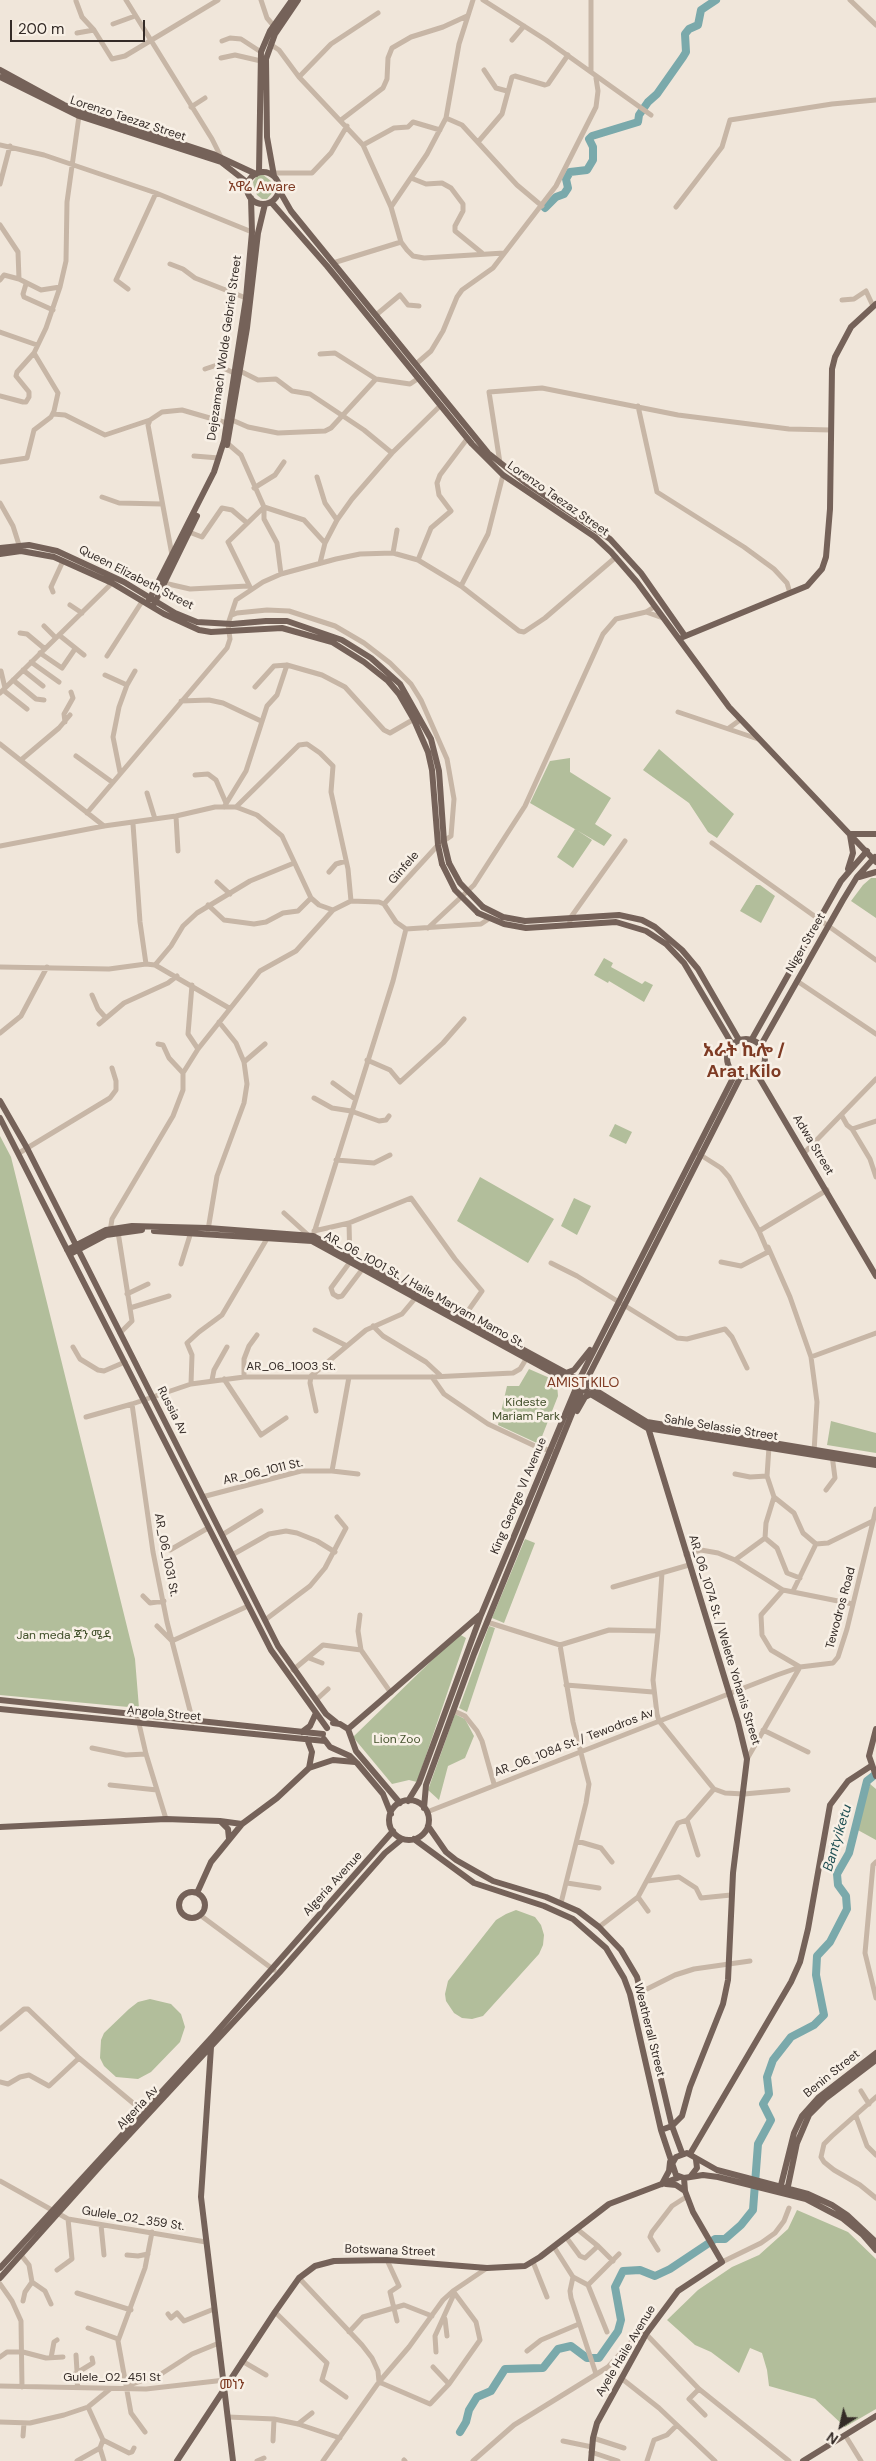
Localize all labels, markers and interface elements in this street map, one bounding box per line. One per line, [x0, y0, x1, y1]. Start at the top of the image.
scale bar [12, 10, 148, 42]
text: 200 m [18, 19, 64, 39]
street label: Lorenzo Taezaz Street [68, 93, 188, 145]
district label: አዋሬ Aware [228, 179, 296, 195]
street label: Dejezamach Wolde Gebriel Street [205, 255, 245, 441]
street label: Lorenzo Taezaz Street [504, 458, 612, 540]
street label: Queen Elizabeth Street [76, 543, 196, 613]
street label: Ginfele [386, 849, 422, 887]
street label: Niger Street [783, 911, 829, 975]
district label: አራት ኪሎ / Arat Kilo [701, 1040, 787, 1082]
street label: Adwa Street [789, 1112, 837, 1178]
street label: AR_06_1001 St. / Haile Maryam Mamo St. [321, 1229, 527, 1351]
street label: AR_06_1003 St. [246, 1360, 336, 1374]
district label: AMIST KILO [540, 1375, 626, 1391]
street label: Russia Av [154, 1384, 190, 1438]
park label: Kideste Mariam Park [492, 1396, 560, 1424]
street label: Sahle Selassie Street [663, 1412, 779, 1444]
street label: King George VI Avenue [488, 1436, 550, 1556]
street label: AR_06_1011 St. [222, 1456, 304, 1488]
street label: AR_06_1031 St. [151, 1512, 181, 1598]
street label: AR_06_1074 St. / Welete Yohanis Street [685, 1533, 763, 1747]
street label: Tewodros Road [823, 1565, 859, 1651]
park label: Jan meda ጃን ሜዳ [16, 1629, 112, 1643]
street label: Angola Street [126, 1704, 202, 1724]
street label: AR_06_1084 St. / Tewodros Av [492, 1706, 656, 1780]
park label: Lion Zoo [373, 1733, 421, 1747]
water label: Bantyiketu [820, 1803, 856, 1873]
street label: Algeria Avenue [300, 1849, 366, 1919]
street label: Weatherall Street [630, 1982, 668, 2078]
street label: Benin Street [801, 2047, 863, 2101]
street label: Algeria Av [114, 2083, 162, 2133]
street label: Gulele_02_359 St. [81, 2204, 185, 2234]
street label: Botswana Street [344, 2242, 436, 2260]
street label: Ayele Haile Avenue [593, 2303, 659, 2399]
street label: Gulele_02_451 St [63, 2371, 161, 2385]
district label: መነን [219, 2377, 245, 2393]
north arrow [816, 2401, 866, 2451]
text: N [823, 2428, 842, 2449]

